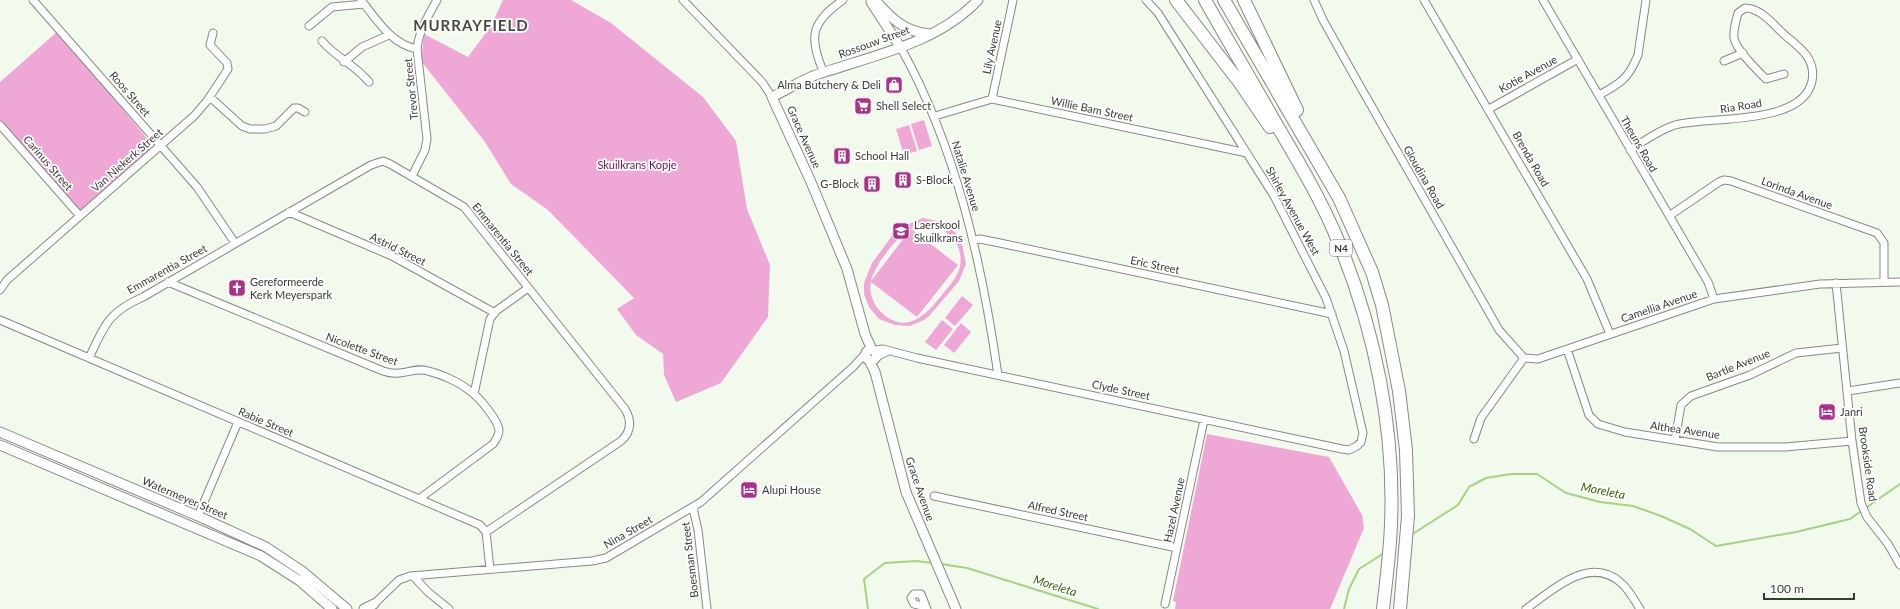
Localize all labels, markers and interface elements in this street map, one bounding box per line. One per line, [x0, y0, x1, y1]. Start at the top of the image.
district label: MURRAYFIELD [413, 16, 529, 34]
street label: Lily Avenue [979, 18, 1004, 75]
street label: Rossouw Street [836, 23, 911, 60]
street label: Kotie Avenue [1496, 52, 1559, 95]
street label: Trevor Street [401, 57, 420, 121]
street label: Roos Street [107, 68, 154, 119]
shop icon: Alma Butchery & Deli [884, 75, 904, 95]
place label: Alma Butchery & Deli [777, 78, 881, 91]
street label: Willie Bam Street [1050, 93, 1134, 124]
supermarket icon: Shell Select [853, 96, 873, 116]
street label: Ria Road [1719, 96, 1763, 115]
place label: Shell Select [876, 99, 931, 112]
street label: Grace Avenue [785, 103, 824, 170]
street label: Theuns Road [1618, 113, 1661, 174]
street label: Van Niekerk Street [88, 125, 165, 194]
street label: Brenda Road [1510, 129, 1552, 189]
street label: Carinus Street [21, 133, 76, 193]
street label: Natalie Avenue [950, 139, 983, 213]
street label: Gloudina Road [1401, 143, 1448, 211]
building icon: School Hall [832, 146, 852, 166]
place label: School Hall [855, 149, 909, 162]
park label: Skuilkrans Kopje [597, 158, 677, 171]
street label: Shirley Avenue West [1264, 164, 1323, 257]
building icon: S-Block [893, 170, 913, 190]
place label: S-Block [916, 173, 953, 186]
building icon: G-Block [862, 174, 882, 194]
street label: Lorinda Avenue [1760, 174, 1835, 211]
place label: G-Block [820, 177, 859, 190]
street label: Emmarentia Street [470, 200, 537, 278]
place label: Laerskool Skuilkrans [914, 218, 963, 244]
school or university icon: Laerskool Skuilkrans [891, 221, 911, 241]
street label: Astrid Street [368, 229, 428, 268]
road number: N4 [1330, 240, 1352, 256]
street label: Emmarentia Street [124, 241, 209, 296]
street label: Eric Street [1129, 253, 1181, 276]
place label: Gereformeerde Kerk Meyerspark [250, 275, 332, 301]
church icon: Gereformeerde Kerk Meyerspark [227, 278, 247, 298]
street label: Camellia Avenue [1619, 286, 1699, 325]
street label: Nicolette Street [324, 329, 400, 368]
street label: Bartle Avenue [1704, 346, 1772, 383]
street label: Clyde Street [1091, 377, 1151, 402]
hotel icon: Janri [1817, 402, 1837, 422]
street label: Rabie Street [237, 404, 296, 439]
place label: Janri [1840, 405, 1863, 418]
street label: Althea Avenue [1649, 418, 1721, 441]
street label: Brookside Road [1857, 426, 1880, 502]
street label: Grace Avenue [903, 455, 938, 523]
street label: Watermeyer Street [141, 474, 230, 521]
street label: Hazel Avenue [1160, 476, 1187, 543]
water label: Moreleta [1580, 479, 1626, 502]
hotel icon: Alupi House [739, 480, 759, 500]
place label: Alupi House [762, 483, 821, 496]
street label: Alfred Street [1027, 498, 1090, 523]
street label: Nina Street [601, 512, 655, 551]
street label: Boesman Street [678, 521, 701, 599]
water label: Moreleta [1032, 571, 1079, 600]
scale bar [1764, 575, 1854, 601]
text: 100 m [1770, 581, 1804, 596]

